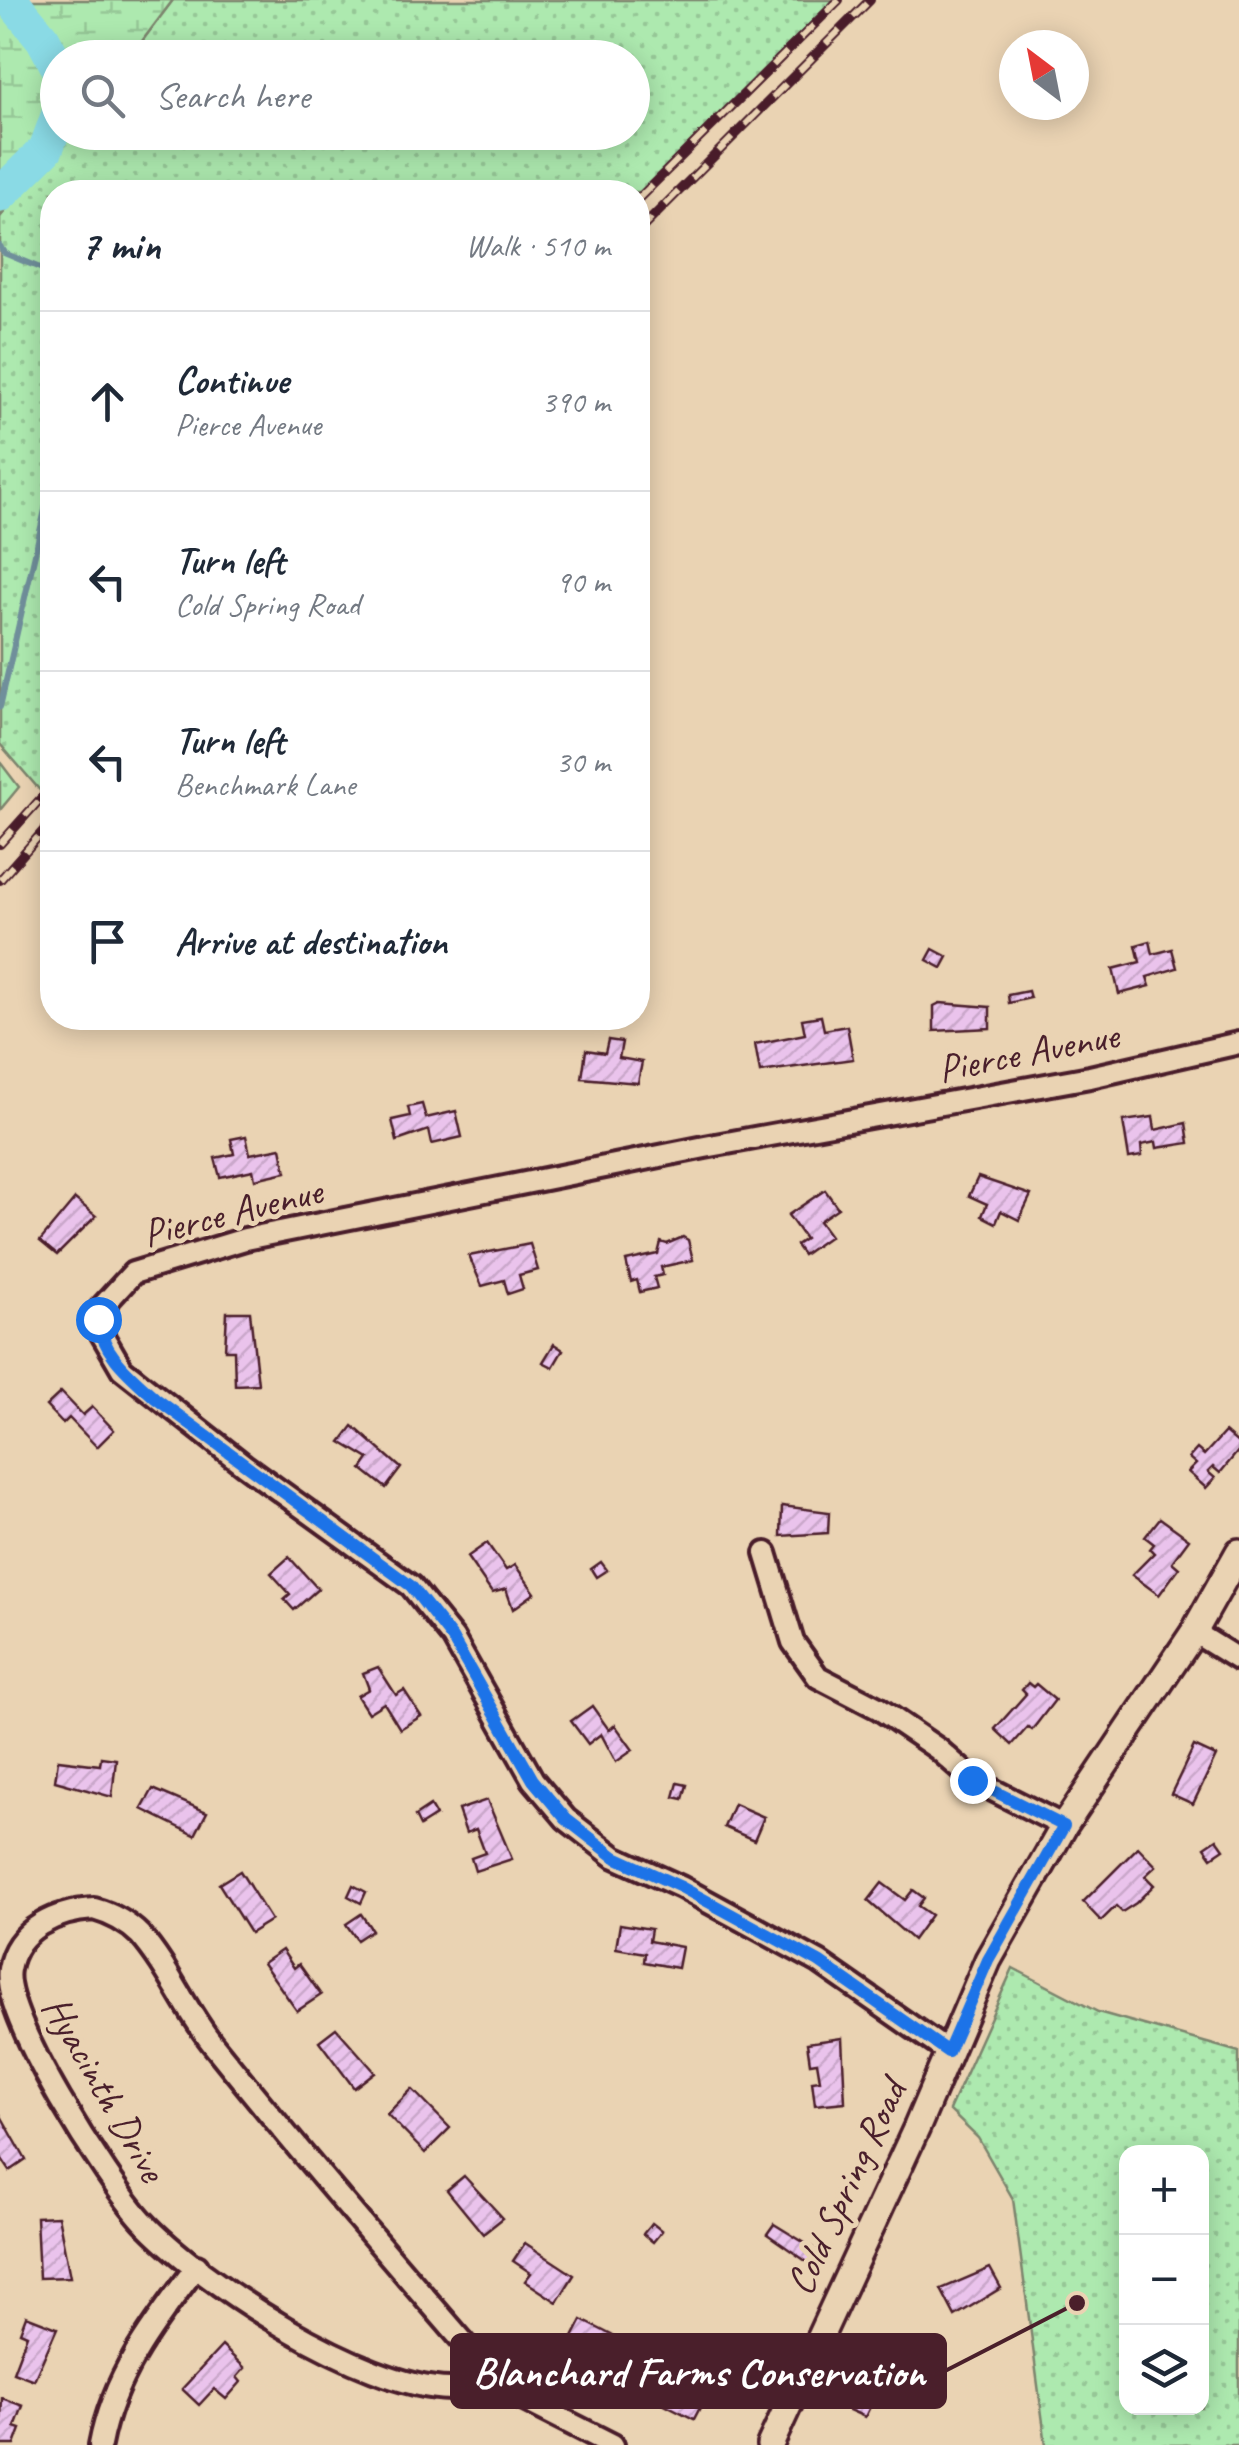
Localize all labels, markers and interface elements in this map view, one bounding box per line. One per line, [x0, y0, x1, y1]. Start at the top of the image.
north arrow [999, 30, 1089, 120]
search box [40, 40, 650, 150]
icon: search [75, 68, 130, 123]
text: Search here [155, 72, 310, 119]
text: 7 min [80, 219, 160, 272]
text: Walk · 510 m [466, 225, 610, 266]
text: Continue [175, 357, 289, 404]
icon: ahead [80, 374, 135, 429]
text: 390 m [541, 381, 610, 422]
text: Pierce Avenue [175, 404, 321, 445]
text: Turn left [175, 537, 285, 584]
icon: left [80, 554, 135, 609]
text: 90 m [556, 561, 610, 602]
text: Cold Spring Road [175, 584, 360, 625]
text: Turn left [175, 717, 285, 764]
icon: left [80, 734, 135, 789]
text: 30 m [556, 741, 610, 782]
text: Benchmark Lane [175, 764, 355, 805]
icon: arrive [80, 914, 135, 969]
text: Arrive at destination [175, 918, 447, 965]
street label: Pierce Avenue [934, 1009, 1126, 1094]
street label: Pierce Avenue [138, 1165, 330, 1258]
route start [76, 1297, 122, 1343]
route end [950, 1758, 996, 1804]
street label: Hyacinth Drive [31, 1987, 179, 2193]
street label: Cold Spring Road [774, 2066, 920, 2303]
map controls [1119, 2145, 1209, 2415]
button: + [1119, 2145, 1209, 2235]
button: − [1119, 2235, 1209, 2325]
button: layers [1119, 2325, 1209, 2415]
callout: Blanchard Farms Conservation [452, 2335, 945, 2407]
text: Blanchard Farms Conservation [473, 2346, 928, 2399]

